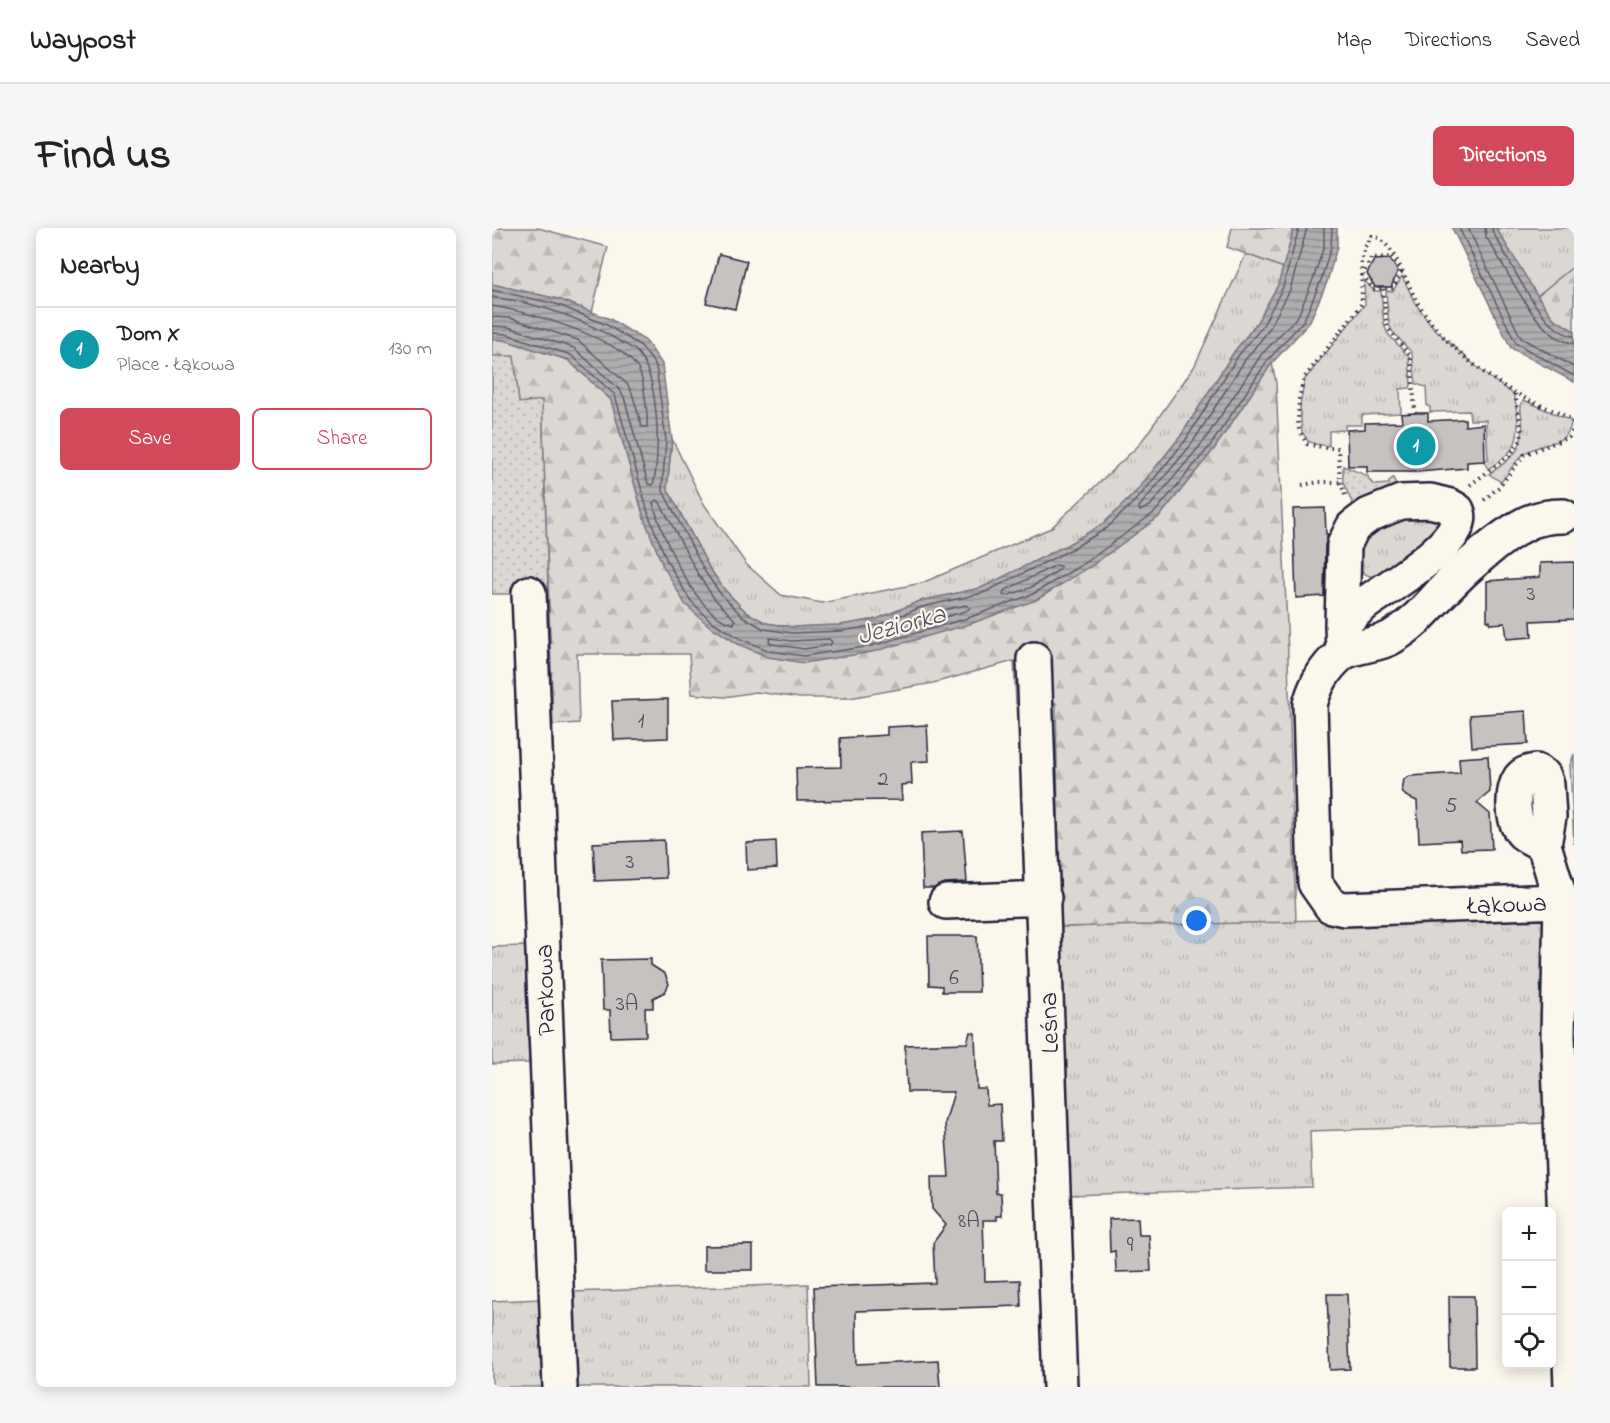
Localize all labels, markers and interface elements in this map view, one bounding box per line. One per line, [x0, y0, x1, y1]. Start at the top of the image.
text: Waypost [30, 21, 136, 62]
text: Map [1336, 26, 1372, 56]
text: Directions [1405, 26, 1492, 56]
text: Saved [1525, 26, 1580, 56]
text: Find us [36, 126, 171, 187]
button: Directions [1433, 126, 1574, 186]
text: Nearby [60, 248, 139, 286]
text: Dom X [117, 319, 180, 351]
text: 1 [76, 335, 83, 364]
text: 130 m [388, 335, 432, 364]
text: Place · Łąkowa [117, 351, 235, 380]
button: Save [60, 408, 240, 470]
button: Share [252, 408, 432, 470]
pin: 1 [1396, 424, 1436, 468]
house number: 3 [1526, 579, 1536, 611]
water label: Jeziorka [853, 596, 951, 657]
house number: 1 [638, 706, 645, 738]
house number: 2 [878, 764, 889, 796]
house number: 5 [1445, 791, 1457, 823]
house number: 3 [625, 847, 635, 879]
street label: Łąkowa [1466, 886, 1548, 926]
your location [1182, 906, 1211, 935]
street label: Parkowa [526, 943, 568, 1036]
house number: 6 [949, 963, 959, 995]
house number: 3A [616, 989, 638, 1021]
street label: Leśna [1031, 992, 1071, 1054]
house number: 8A [958, 1206, 980, 1238]
map controls [1502, 1207, 1556, 1369]
button: + [1502, 1207, 1556, 1261]
house number: 9 [1127, 1230, 1134, 1262]
button: − [1502, 1261, 1556, 1315]
button: locate [1502, 1315, 1556, 1369]

